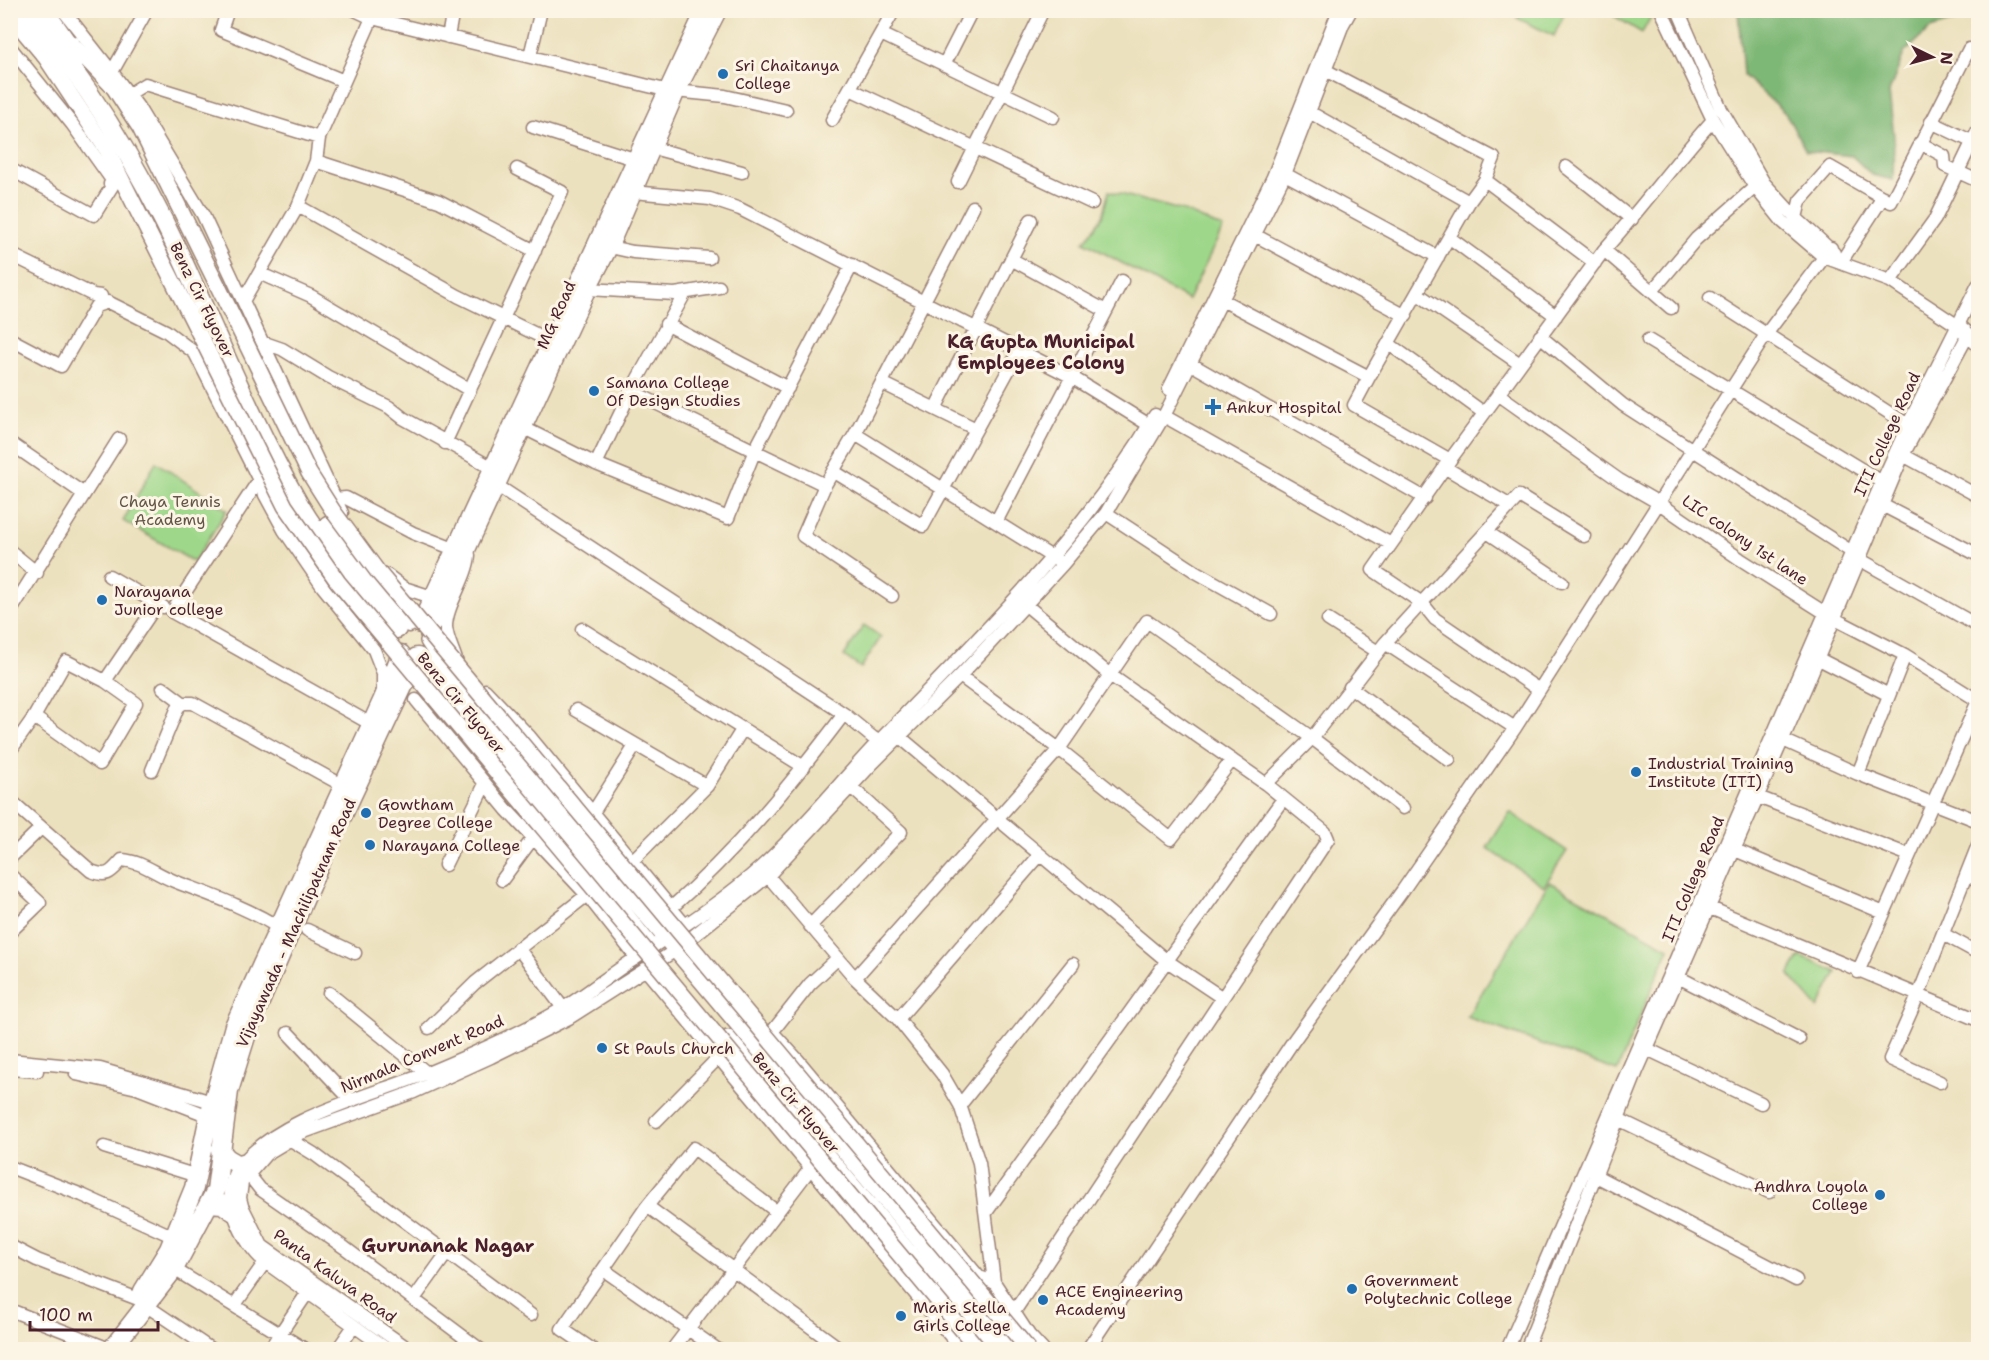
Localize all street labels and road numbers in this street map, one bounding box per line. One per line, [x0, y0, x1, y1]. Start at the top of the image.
street label: Benz Cir Flyover [165, 239, 239, 361]
street label: MG Road [532, 277, 580, 353]
street label: ITI College Road [1849, 369, 1925, 499]
street label: LIC colony 1st lane [1678, 490, 1812, 590]
street label: Benz Cir Flyover [412, 648, 510, 758]
street label: Vijayawada - Machilipatnam Road [231, 795, 361, 1051]
street label: ITI College Road [1657, 813, 1729, 945]
street label: Nirmala Convent Road [337, 1010, 507, 1098]
street label: Benz Cir Flyover [747, 1048, 845, 1158]
street label: Panta Kaluva Road [269, 1224, 401, 1328]

